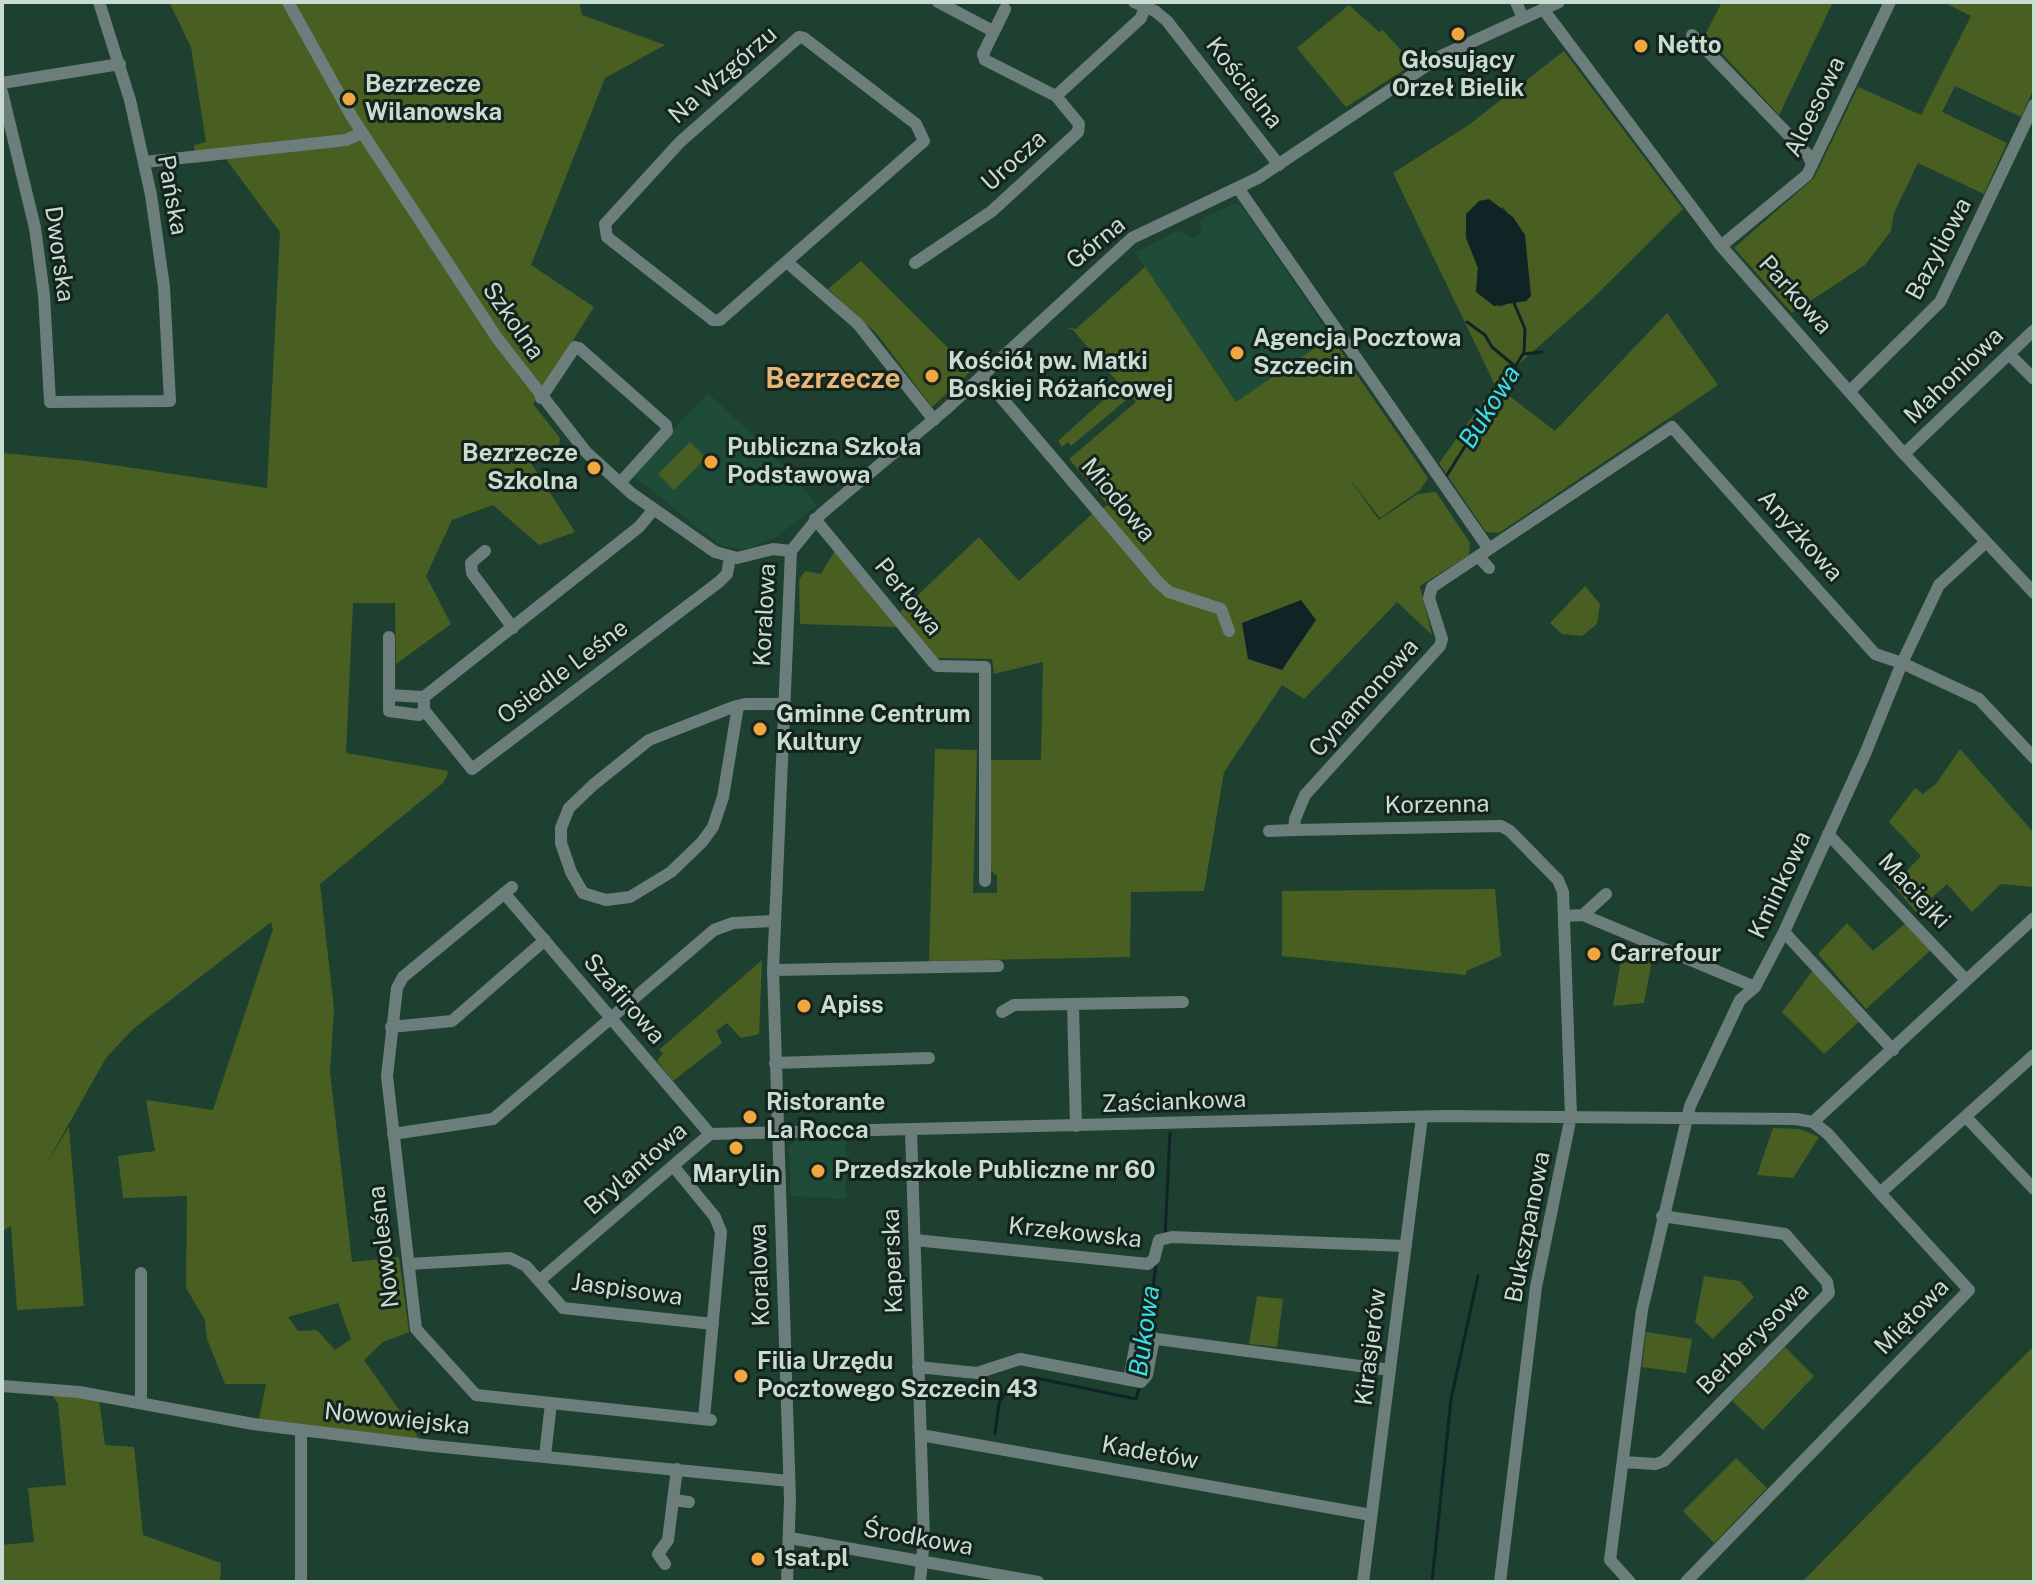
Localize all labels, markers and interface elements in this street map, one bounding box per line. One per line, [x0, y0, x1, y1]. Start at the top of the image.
street label: Na Wzgórzu [663, 20, 783, 130]
marker: Głosujący Orzeł Bielik [1449, 25, 1467, 43]
street label: Kościelna [1199, 32, 1289, 134]
place label: Netto [1657, 32, 1721, 60]
marker: Netto [1632, 37, 1650, 55]
place label: Głosujący Orzeł Bielik [1392, 47, 1524, 103]
street label: Aloesowa [1778, 52, 1852, 162]
place label: Bezrzecze Wilanowska [365, 71, 502, 127]
marker: Bezrzecze Wilanowska [340, 90, 358, 108]
street label: Urocza [976, 124, 1052, 198]
street label: Pańska [151, 153, 193, 237]
street label: Bazyliowa [1900, 193, 1978, 305]
street label: Dworska [38, 204, 80, 304]
street label: Górna [1061, 211, 1131, 275]
street label: Parkowa [1752, 250, 1838, 340]
street label: Szkolna [476, 277, 550, 365]
street label: Mahoniowa [1898, 322, 2010, 430]
place label: Agencja Pocztowa Szczecin [1253, 325, 1461, 381]
marker: Agencja Pocztowa Szczecin [1228, 344, 1246, 362]
place label: Kościół pw. Matki Boskiej Różańcowej [948, 348, 1173, 404]
water label: Bukowa [1452, 360, 1528, 454]
district label: Bezrzecze [765, 362, 901, 396]
marker: Kościół pw. Matki Boskiej Różańcowej [923, 367, 941, 385]
place label: Publiczna Szkoła Podstawowa [727, 434, 921, 490]
place label: Bezrzecze Szkolna [462, 440, 578, 496]
street label: Miodowa [1075, 452, 1161, 548]
marker: Publiczna Szkoła Podstawowa [702, 453, 720, 471]
marker: Bezrzecze Szkolna [585, 459, 603, 477]
street label: Anyżkowa [1752, 484, 1848, 588]
street label: Perłowa [868, 553, 948, 641]
street label: Koralowa [748, 563, 782, 667]
street label: Osiedle Leśne [492, 613, 634, 731]
street label: Cynamonowa [1303, 633, 1425, 763]
place label: Gminne Centrum Kultury [776, 701, 971, 757]
marker: Gminne Centrum Kultury [751, 720, 769, 738]
street label: Korzenna [1384, 790, 1490, 820]
street label: Kminkowa [1743, 827, 1817, 943]
street label: Maciejki [1872, 847, 1956, 935]
place label: Carrefour [1610, 940, 1721, 968]
marker: Carrefour [1585, 945, 1603, 963]
street label: Szafirowa [577, 948, 671, 1050]
place label: Apiss [820, 992, 884, 1020]
marker: Apiss [795, 997, 813, 1015]
street label: Zaściankowa [1101, 1085, 1247, 1119]
place label: Ristorante La Rocca [766, 1089, 885, 1145]
marker: Ristorante La Rocca [741, 1108, 759, 1126]
street label: Brylantowa [579, 1117, 693, 1221]
marker: Marylin [727, 1139, 745, 1157]
street label: Bukszpanowa [1499, 1149, 1557, 1305]
place label: Przedszkole Publiczne nr 60 [834, 1157, 1155, 1185]
place label: Marylin [692, 1161, 780, 1189]
marker: Przedszkole Publiczne nr 60 [809, 1162, 827, 1180]
street label: Nowoleśna [362, 1184, 406, 1310]
street label: Kaperska [877, 1208, 909, 1314]
street label: Krzekowska [1007, 1212, 1143, 1254]
street label: Koralowa [744, 1223, 776, 1327]
street label: Jaspisowa [569, 1268, 685, 1312]
street label: Miętowa [1869, 1273, 1955, 1361]
street label: Berberysowa [1691, 1277, 1815, 1401]
water label: Bukowa [1123, 1283, 1167, 1379]
street label: Kirasjerów [1350, 1287, 1392, 1407]
place label: Filia Urzędu Pocztowego Szczecin 43 [757, 1348, 1038, 1404]
marker: Filia Urzędu Pocztowego Szczecin 43 [732, 1367, 750, 1385]
street label: Nowowiejska [323, 1397, 471, 1441]
street label: Kadetów [1099, 1430, 1201, 1476]
street label: Środkowa [861, 1514, 975, 1562]
place label: 1sat.pl [774, 1545, 849, 1573]
marker: 1sat.pl [749, 1550, 767, 1568]

